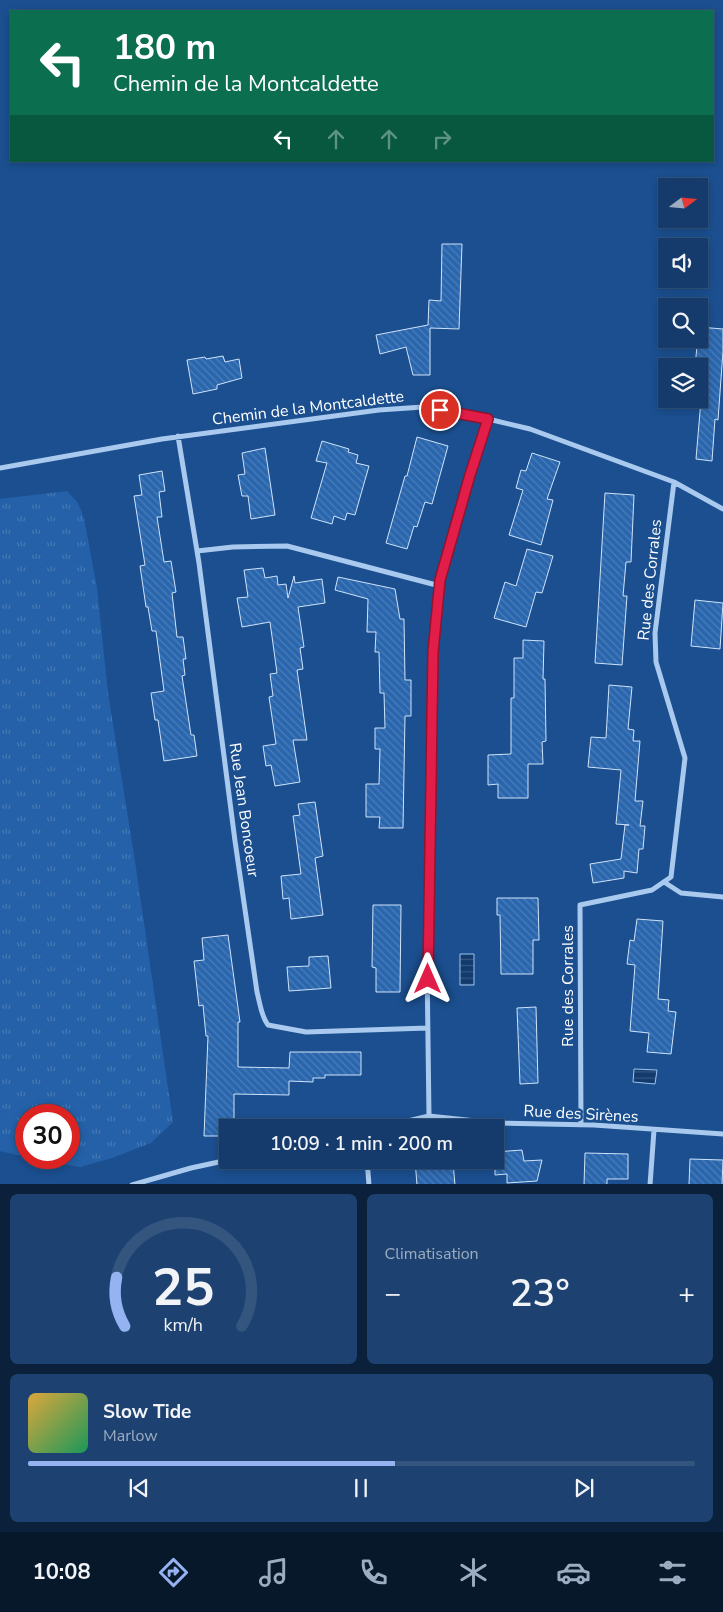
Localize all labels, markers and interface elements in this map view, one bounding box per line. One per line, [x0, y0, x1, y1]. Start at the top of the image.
text: 180 m [113, 24, 216, 71]
icon: left [30, 30, 95, 95]
text: Chemin de la Montcaldette [113, 69, 379, 99]
icon: left [269, 125, 297, 153]
icon: ahead [322, 125, 350, 153]
icon: ahead [375, 125, 403, 153]
icon: right [428, 125, 456, 153]
north arrow [658, 178, 708, 228]
map controls [658, 178, 708, 408]
button: sound [658, 238, 708, 288]
button: search [658, 298, 708, 348]
button: layers [658, 358, 708, 408]
street label: Chemin de la Montcaldette [211, 385, 405, 431]
pin [419, 389, 461, 431]
icon: arrive [426, 396, 454, 424]
street label: Rue des Corrales [633, 518, 667, 642]
street label: Rue Jean Boncoeur [224, 741, 264, 879]
street label: Rue des Corrales [557, 925, 579, 1047]
position arrow [401, 952, 453, 1004]
street label: Rue des Sirènes [523, 1100, 639, 1128]
speed limit sign: 30 [15, 1104, 80, 1169]
text: 10:09 · 1 min · 200 m [270, 1131, 453, 1157]
text: Climatisation [385, 1243, 479, 1265]
text: 25 [152, 1252, 214, 1323]
text: 23° [510, 1268, 570, 1319]
text: − [385, 1275, 401, 1313]
text: + [678, 1275, 695, 1313]
text: km/h [164, 1313, 203, 1337]
text: Slow Tide [103, 1399, 191, 1425]
text: Marlow [103, 1425, 158, 1447]
icon: previous [125, 1474, 153, 1502]
icon: pause [347, 1474, 375, 1502]
icon: next [570, 1474, 598, 1502]
icon: directions [156, 1555, 191, 1590]
icon: music [256, 1555, 291, 1590]
icon: phone [356, 1555, 391, 1590]
icon: climate [456, 1555, 491, 1590]
icon: car [556, 1555, 591, 1590]
icon: filters [655, 1555, 690, 1590]
text: 10:08 [32, 1557, 91, 1587]

